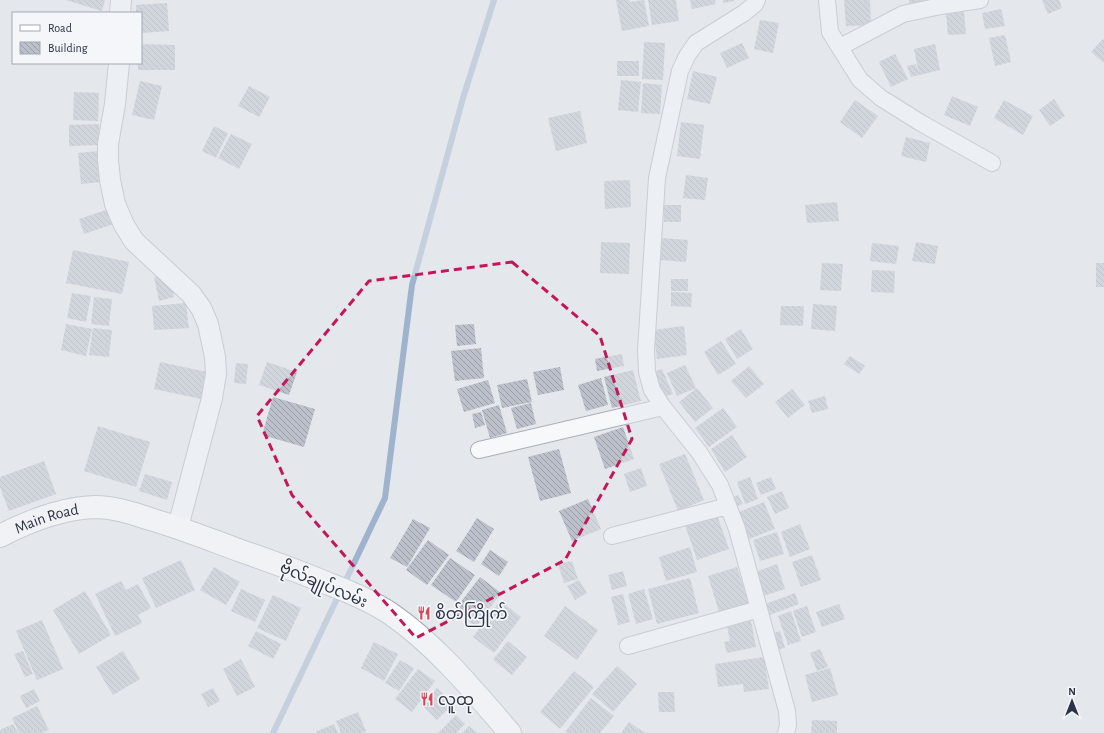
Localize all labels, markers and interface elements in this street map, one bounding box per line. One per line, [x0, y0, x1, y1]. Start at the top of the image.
legend [12, 12, 142, 64]
text: Road [48, 22, 72, 34]
text: Building [48, 42, 88, 54]
street label: Main Road [12, 501, 80, 537]
street label: ဗိုလ်‌ချုပ်‌လမ်း [275, 556, 371, 616]
place label: စိတ်ကြိုက် [435, 602, 508, 627]
restaurant icon: စိတ်ကြိုက် [416, 605, 432, 621]
north arrow [1052, 681, 1092, 721]
text: N [1068, 686, 1076, 697]
restaurant icon: လူထု [419, 691, 435, 707]
place label: လူထု [438, 692, 474, 714]

